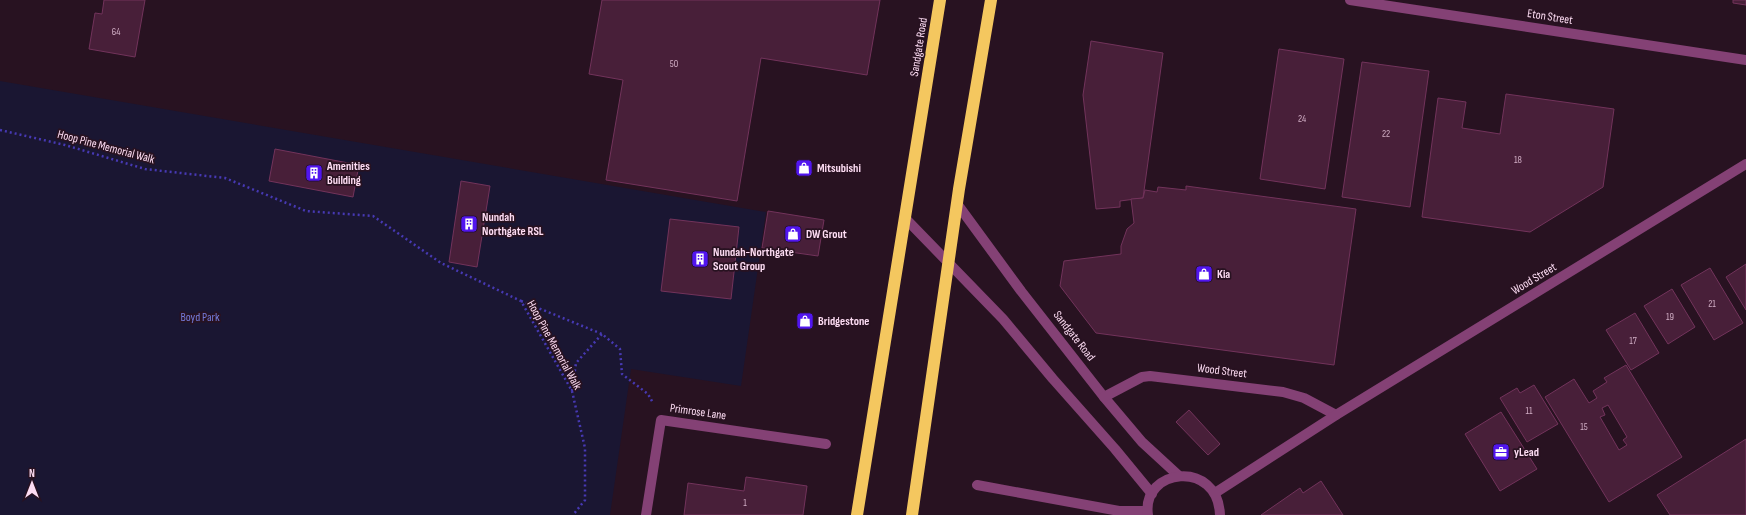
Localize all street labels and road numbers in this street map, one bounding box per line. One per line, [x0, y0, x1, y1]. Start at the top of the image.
street label: Eton Street [1526, 6, 1574, 28]
street label: Sandgate Road [907, 16, 931, 78]
street label: Hoop Pine Memorial Walk [56, 127, 157, 167]
street label: Wood Street [1509, 260, 1559, 298]
street label: Hoop Pine Memorial Walk [523, 298, 585, 393]
street label: Sandgate Road [1050, 308, 1098, 364]
street label: Wood Street [1196, 361, 1248, 382]
street label: Primrose Lane [669, 401, 727, 423]

